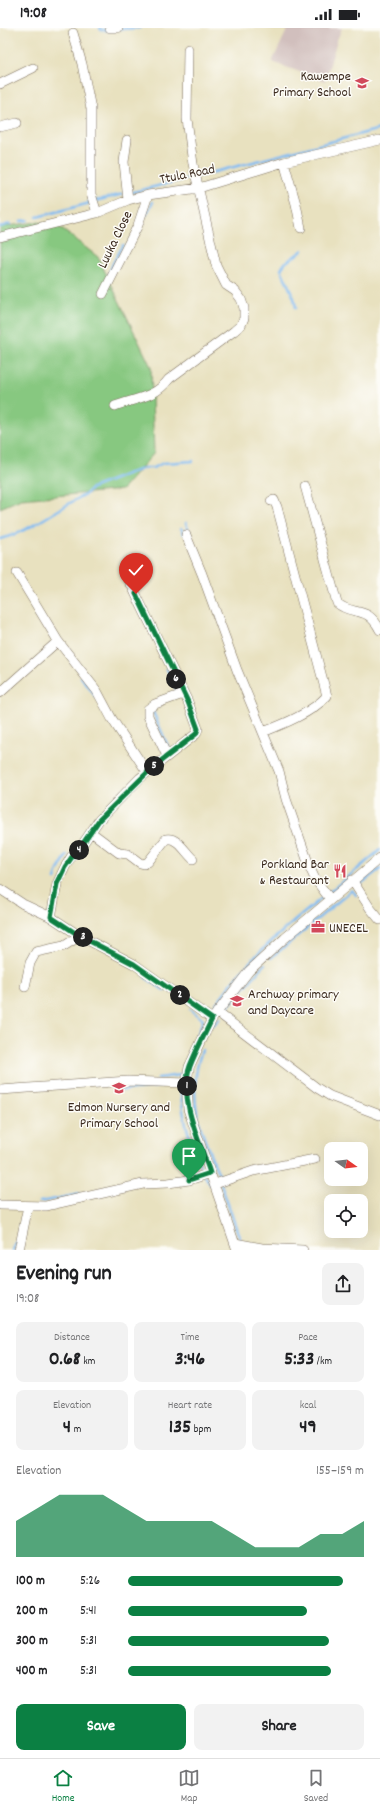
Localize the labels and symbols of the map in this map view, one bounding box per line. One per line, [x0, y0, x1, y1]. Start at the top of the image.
place label: Kawempe Primary School [273, 67, 352, 103]
school or university icon: Kawempe Primary School [354, 75, 370, 91]
street label: Ttula Road [158, 160, 217, 190]
street label: Luuka Close [93, 208, 138, 272]
pin [119, 553, 153, 594]
pin: 6 [166, 669, 186, 689]
pin: 5 [144, 756, 164, 776]
pin: 4 [69, 840, 89, 860]
place label: Porkland Bar & Restaurant [260, 855, 330, 891]
restaurant icon: Porkland Bar & Restaurant [332, 863, 348, 879]
office icon: UNECEL [310, 919, 326, 935]
place label: UNECEL [329, 919, 368, 939]
pin: 3 [73, 927, 93, 947]
pin: 2 [170, 985, 190, 1005]
place label: Archway primary and Daycare [248, 985, 339, 1021]
school or university icon: Archway primary and Daycare [229, 993, 245, 1009]
pin: 1 [177, 1076, 197, 1096]
school or university icon: Edmon Nursery and Primary School [111, 1080, 127, 1096]
place label: Edmon Nursery and Primary School [68, 1098, 170, 1134]
pin [172, 1139, 206, 1180]
north arrow [324, 1142, 368, 1186]

